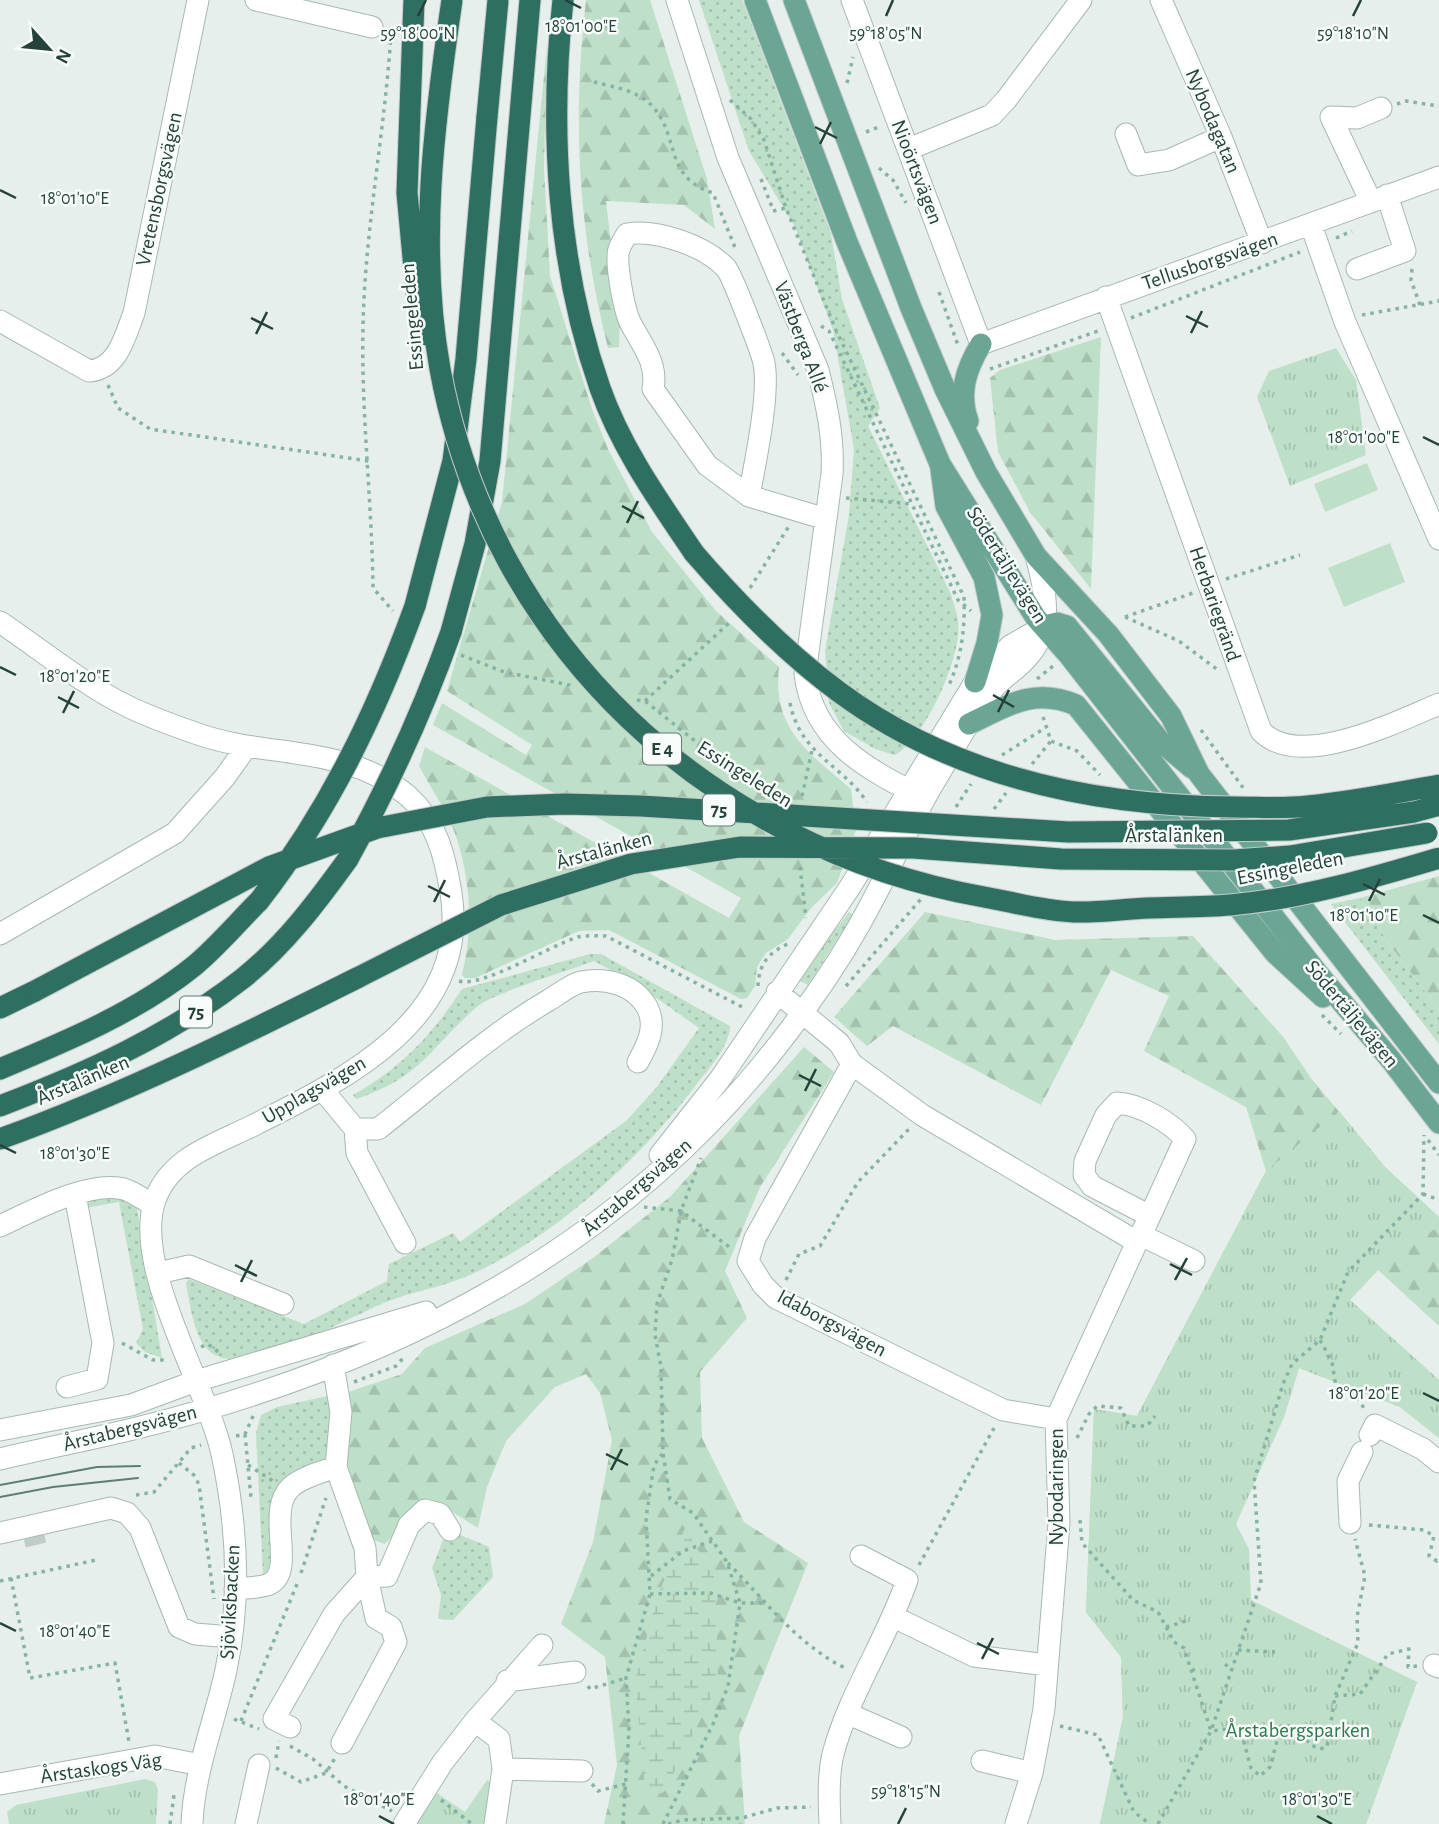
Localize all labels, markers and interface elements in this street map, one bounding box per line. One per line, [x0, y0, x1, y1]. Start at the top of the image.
north arrow [14, 14, 84, 84]
text: 18°01'00"E [545, 18, 617, 36]
text: 59°18'00"N [380, 25, 456, 43]
text: 59°18'05"N [849, 25, 923, 43]
text: 59°18'10"N [1317, 25, 1389, 43]
text: N [51, 46, 74, 66]
street label: Nybodagatan [1182, 66, 1244, 176]
street label: Vretensborgsvägen [132, 110, 186, 268]
street label: Nioörtsvägen [887, 117, 947, 227]
text: 18°01'10"E [41, 190, 109, 208]
street label: Tellusborgsvägen [1139, 228, 1281, 294]
street label: Essingeleden [397, 262, 427, 372]
street label: Västberga Allé [770, 278, 832, 396]
text: 18°01'00"E [1328, 429, 1400, 447]
street label: Södertäljevägen [963, 503, 1051, 627]
street label: Herbariegränd [1186, 544, 1245, 664]
text: 18°01'20"E [40, 668, 110, 686]
road number: E 4 [643, 734, 681, 764]
street label: Essingeleden [694, 737, 796, 811]
road number: 75 [703, 794, 735, 825]
street label: Årstalänken [1125, 823, 1223, 846]
street label: Årstalänken [553, 825, 654, 873]
street label: Essingeleden [1235, 847, 1345, 889]
text: 18°01'10"E [1330, 907, 1398, 925]
street label: Södertäljevägen [1301, 956, 1403, 1072]
road number: 75 [180, 996, 212, 1028]
street label: Årstalänken [33, 1049, 132, 1109]
street label: Upplagsvägen [259, 1052, 369, 1128]
street label: Årstabergsvägen [577, 1133, 696, 1240]
text: 18°01'30"E [40, 1145, 110, 1163]
street label: Idaborgsvägen [774, 1285, 890, 1361]
text: 18°01'20"E [1329, 1385, 1399, 1403]
street label: Årstabergsvägen [60, 1399, 199, 1455]
street label: Nybodaringen [1046, 1428, 1067, 1546]
street label: Sjöviksbacken [217, 1544, 243, 1660]
text: 18°01'40"E [40, 1623, 111, 1641]
park label: Årstabergsparken [1226, 1718, 1370, 1741]
street label: Årstaskogs Väg [39, 1747, 164, 1787]
text: 59°18'15"N [871, 1783, 941, 1801]
text: 18°01'40"E [344, 1791, 415, 1809]
text: 18°01'30"E [1282, 1791, 1352, 1809]

